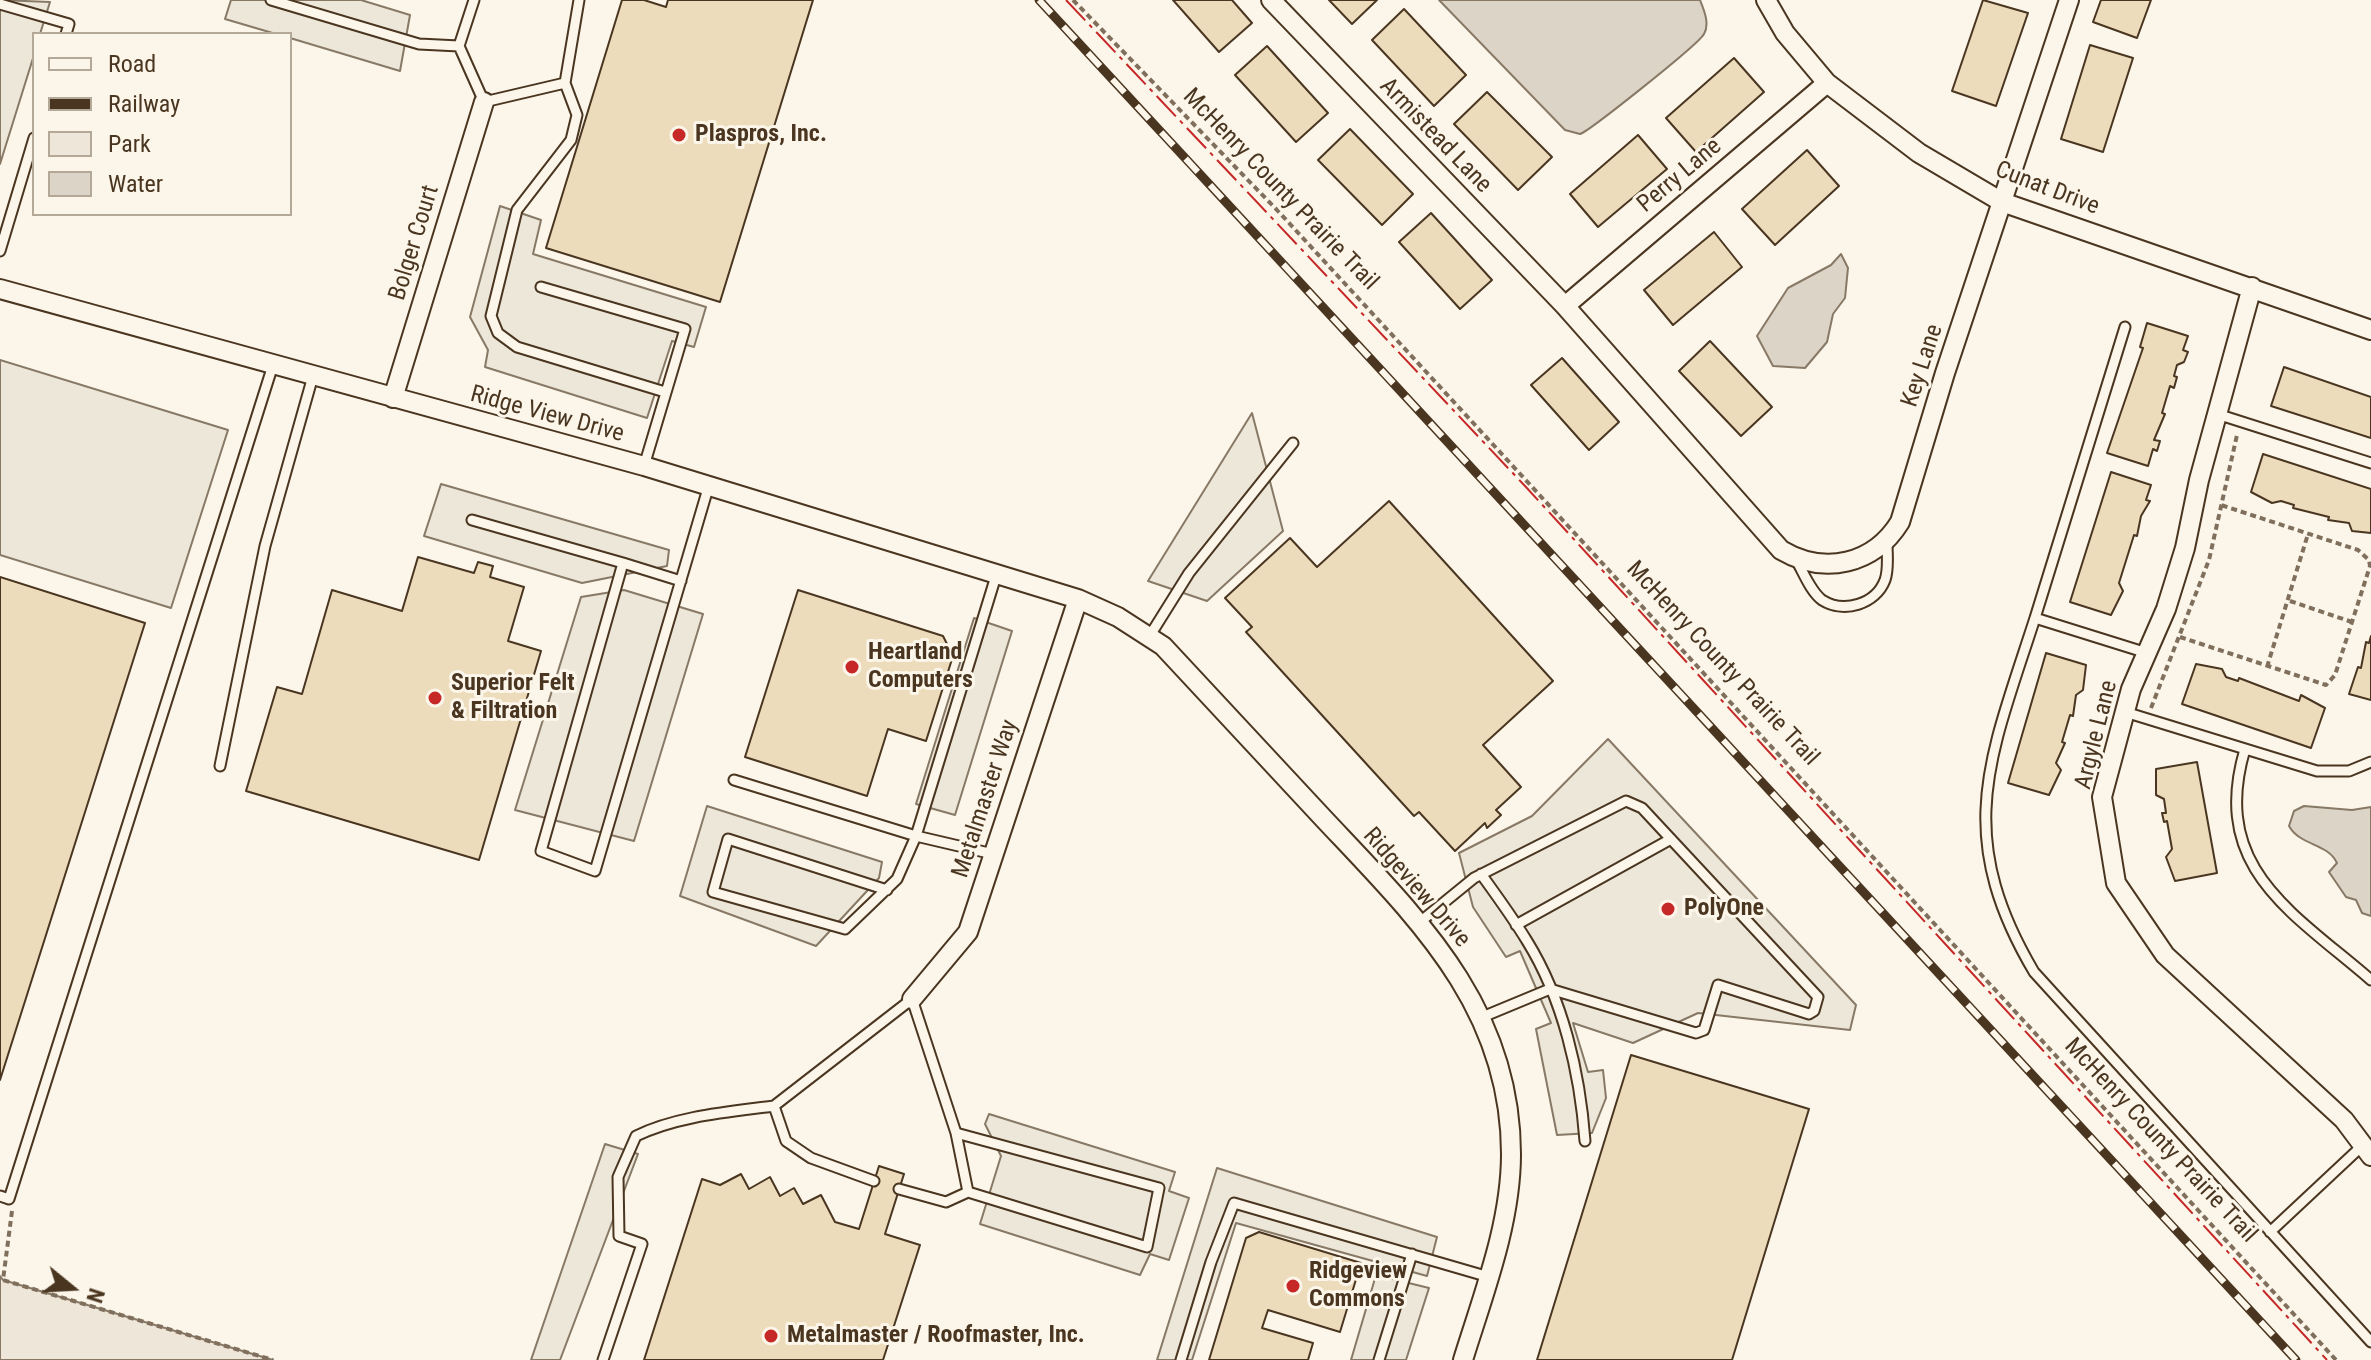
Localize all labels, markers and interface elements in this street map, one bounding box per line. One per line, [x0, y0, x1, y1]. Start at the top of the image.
legend [32, 32, 292, 216]
text: Road [108, 50, 156, 78]
street label: Armistead Lane [1373, 73, 1497, 199]
street label: McHenry County Prairie Trail [1176, 83, 1384, 297]
text: Railway [108, 90, 180, 118]
place label: Plaspros, Inc. [695, 121, 827, 149]
marker: Plaspros, Inc. [670, 126, 688, 144]
text: Park [108, 130, 151, 158]
street label: Perry Lane [1632, 133, 1728, 219]
street label: Cunat Drive [1991, 156, 2103, 222]
text: Water [108, 170, 163, 198]
street label: Bolger Court [384, 182, 446, 304]
street label: Key Lane [1896, 321, 1950, 411]
street label: Ridge View Drive [467, 381, 627, 449]
street label: McHenry County Prairie Trail [1620, 556, 1824, 772]
place label: Heartland Computers [868, 639, 973, 695]
marker: Heartland Computers [843, 658, 861, 676]
place label: Superior Felt & Filtration [451, 670, 575, 726]
street label: Argyle Lane [2070, 678, 2124, 792]
marker: Superior Felt & Filtration [426, 689, 444, 707]
street label: Metalmaster Way [947, 716, 1025, 882]
street label: Ridgeview Drive [1356, 822, 1476, 954]
place label: PolyOne [1684, 895, 1764, 923]
marker: PolyOne [1659, 900, 1677, 918]
street label: McHenry County Prairie Trail [2058, 1033, 2262, 1249]
north arrow [32, 1248, 112, 1328]
place label: Ridgeview Commons [1309, 1258, 1407, 1314]
marker: Ridgeview Commons [1284, 1277, 1302, 1295]
text: N [81, 1285, 109, 1306]
place label: Metalmaster / Roofmaster, Inc. [787, 1322, 1085, 1350]
marker: Metalmaster / Roofmaster, Inc. [762, 1327, 780, 1345]

